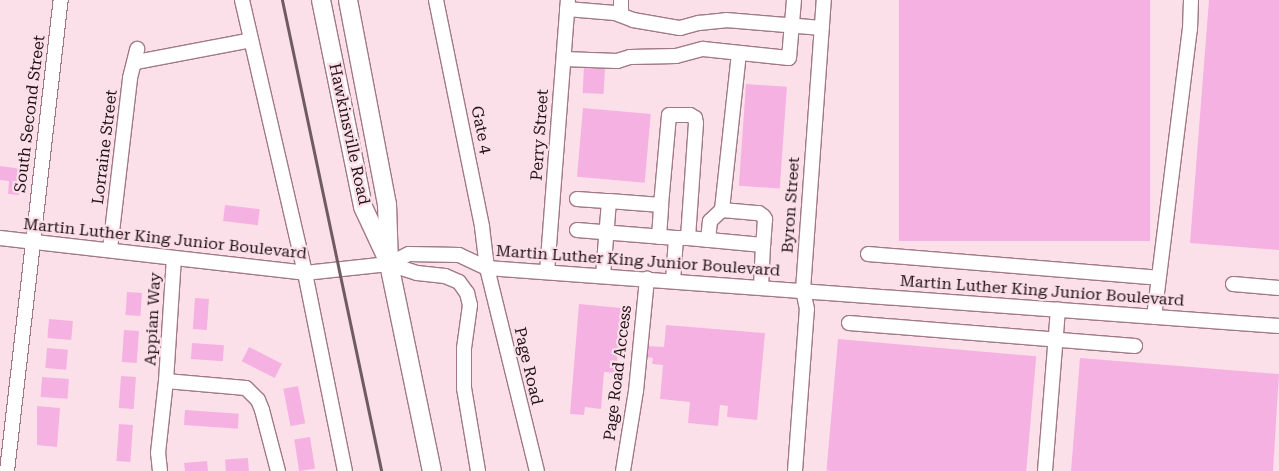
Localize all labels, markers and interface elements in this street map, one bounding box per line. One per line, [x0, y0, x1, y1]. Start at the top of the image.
street label: South Second Street [11, 34, 49, 194]
street label: Hawkinsville Road [325, 61, 373, 207]
street label: Lorraine Street [88, 88, 122, 206]
street label: Perry Street [527, 89, 553, 181]
street label: Gate 4 [467, 104, 495, 156]
street label: Byron Street [778, 156, 804, 254]
street label: Martin Luther King Junior Boulevard [22, 215, 308, 263]
street label: Martin Luther King Junior Boulevard [495, 241, 781, 281]
street label: Martin Luther King Junior Boulevard [899, 271, 1185, 311]
street label: Appian Way [141, 272, 165, 366]
street label: Page Road Access [600, 304, 636, 442]
street label: Page Road [510, 325, 546, 407]

